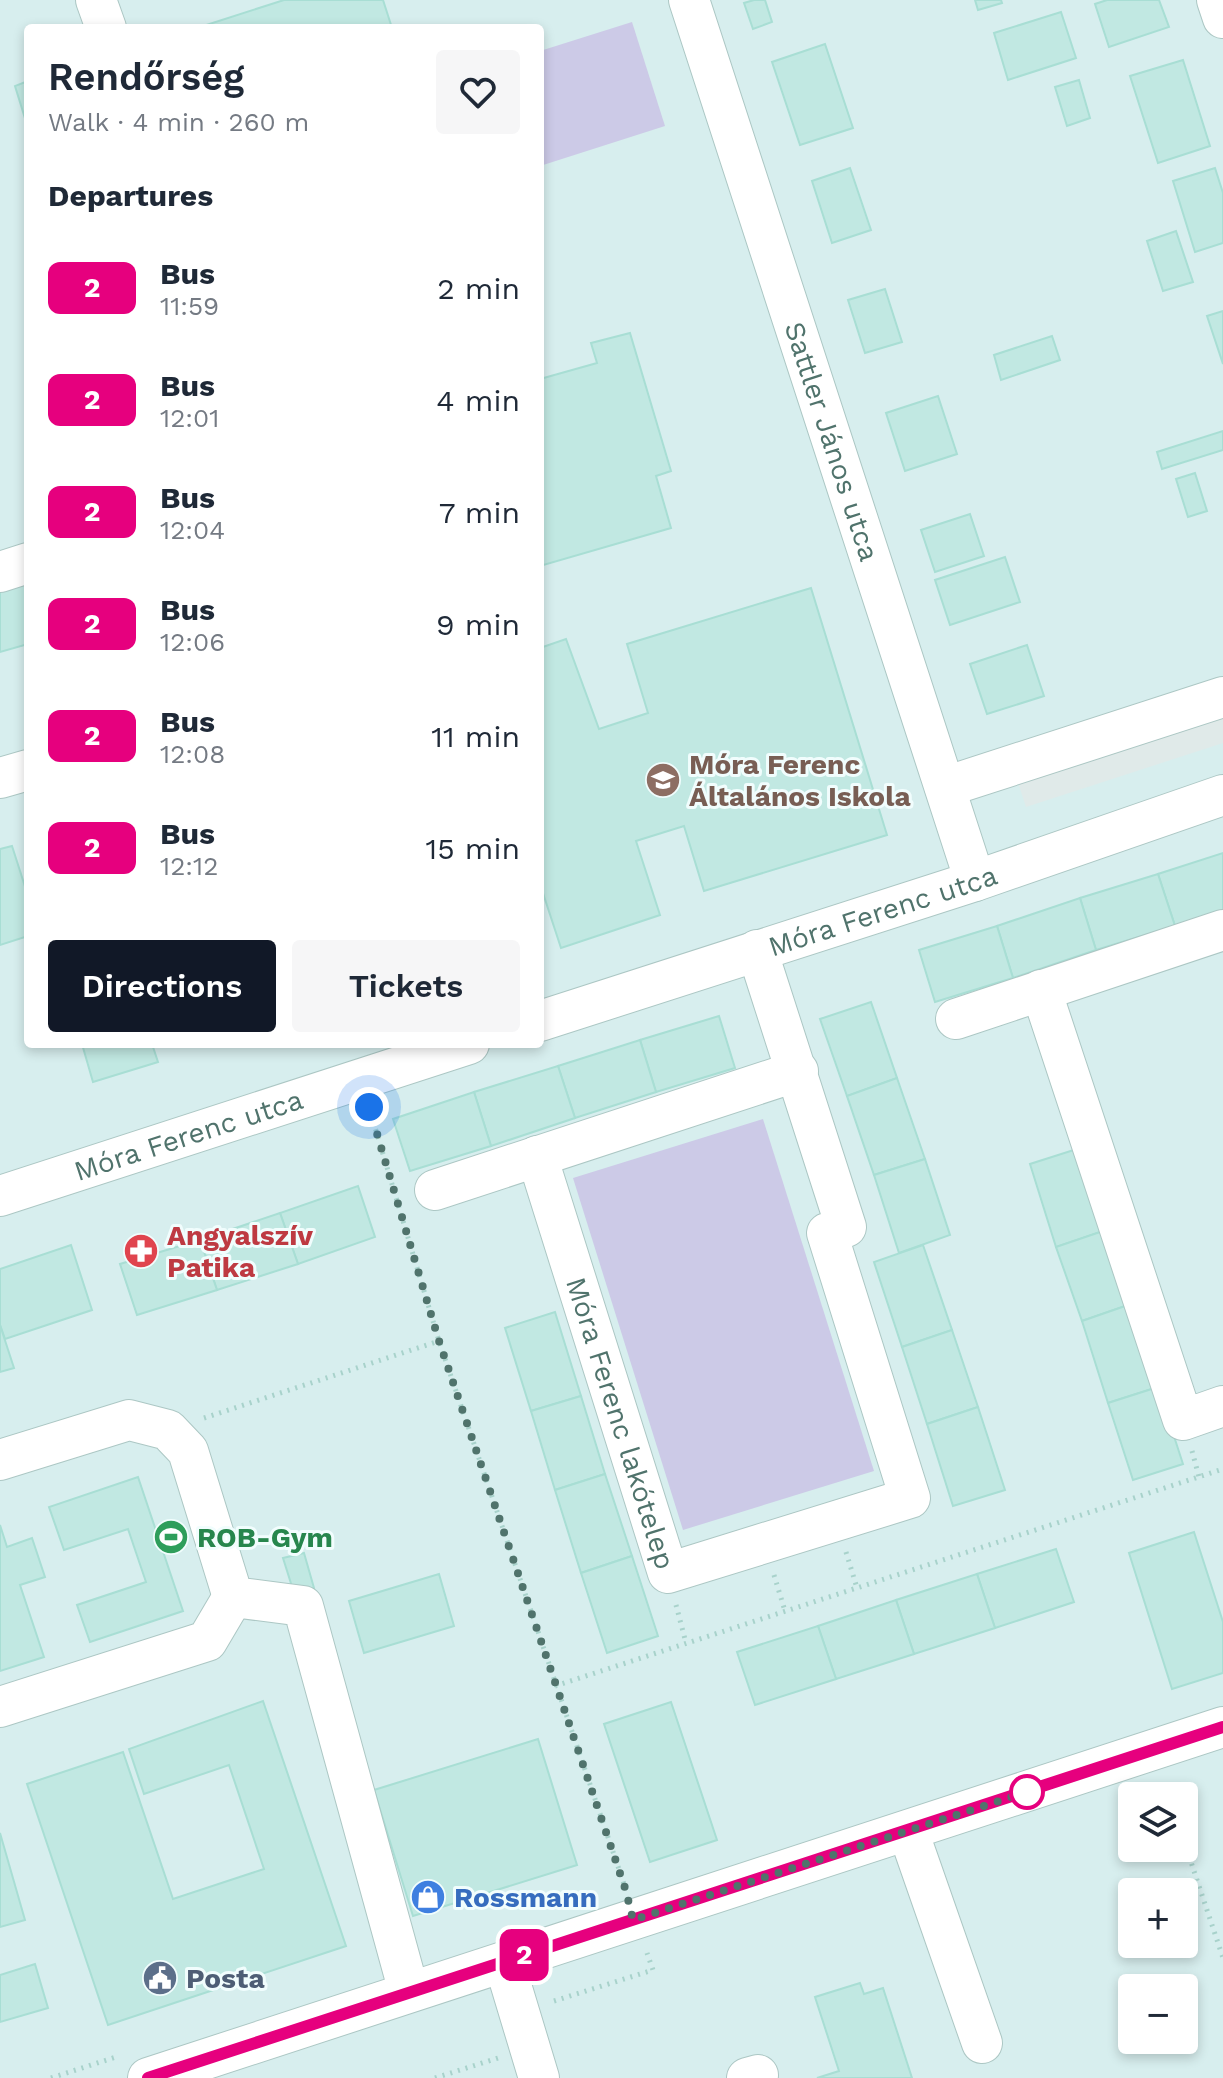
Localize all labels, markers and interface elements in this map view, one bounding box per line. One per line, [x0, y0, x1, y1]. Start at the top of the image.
button: heart [436, 50, 520, 134]
text: Rendőrség [48, 55, 244, 99]
text: Walk · 4 min · 260 m [48, 107, 309, 137]
text: Departures [48, 178, 213, 213]
text: Bus [160, 256, 215, 291]
text: 2 [84, 271, 100, 304]
text: 2 min [437, 271, 520, 306]
text: 11:59 [160, 291, 219, 321]
street label: Sattler János utca [778, 318, 886, 565]
text: Bus [160, 368, 215, 403]
text: 2 [84, 383, 100, 416]
text: 4 min [436, 383, 520, 418]
text: 12:01 [160, 403, 219, 433]
text: Bus [160, 480, 215, 515]
text: 2 [84, 495, 100, 528]
text: 7 min [439, 495, 520, 530]
text: 12:04 [160, 515, 225, 545]
text: Bus [160, 592, 215, 627]
text: 2 [84, 607, 100, 640]
text: 9 min [436, 607, 520, 642]
text: 12:06 [160, 627, 225, 657]
text: Bus [160, 704, 215, 739]
text: 2 [84, 719, 100, 752]
text: 11 min [431, 719, 520, 754]
text: 12:08 [160, 739, 225, 769]
place label: Móra Ferenc Általános Iskola [689, 748, 912, 813]
school or university icon: Móra Ferenc Általános Iskola [644, 761, 682, 799]
text: Bus [160, 816, 215, 851]
text: 2 [84, 831, 100, 864]
text: 15 min [425, 831, 520, 866]
text: 12:12 [160, 851, 218, 881]
street label: Móra Ferenc utca [764, 858, 1002, 963]
button: Directions [48, 940, 276, 1032]
button: Tickets [292, 940, 520, 1032]
street label: Móra Ferenc utca [70, 1082, 307, 1187]
your location [349, 1087, 389, 1127]
place label: Angyalszív Patika [167, 1219, 313, 1284]
pharmacy icon: Angyalszív Patika [122, 1232, 160, 1270]
street label: Móra Ferenc lakótelep [560, 1273, 682, 1573]
sports icon: ROB-Gym [152, 1518, 190, 1556]
place label: ROB-Gym [197, 1521, 333, 1554]
unlabelled marker [1010, 1775, 1044, 1809]
map controls [1118, 1782, 1198, 2054]
button: layers [1118, 1782, 1198, 1862]
shop icon: Rossmann [409, 1878, 447, 1916]
button: + [1118, 1878, 1198, 1958]
place label: Rossmann [454, 1881, 597, 1914]
line badge: 2 [498, 1929, 550, 1981]
text: 2 [516, 1938, 532, 1971]
public building icon: Posta [141, 1959, 179, 1997]
place label: Posta [186, 1962, 265, 1995]
button: − [1118, 1974, 1198, 2054]

